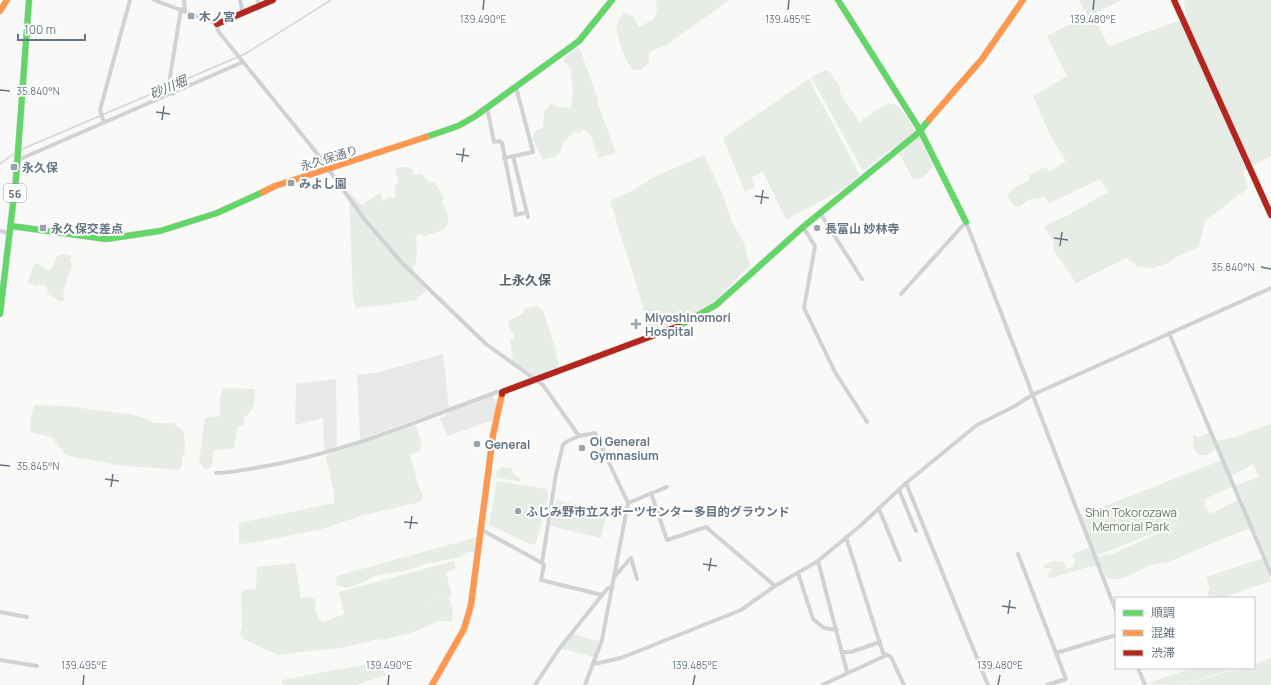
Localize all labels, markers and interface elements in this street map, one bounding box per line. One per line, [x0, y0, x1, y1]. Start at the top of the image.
place label: 木ノ宮 [199, 8, 235, 25]
marker: 木ノ宮 [186, 11, 196, 21]
text: 139.490°E [460, 12, 506, 26]
text: 139.485°E [765, 12, 811, 26]
text: 139.480°E [1070, 12, 1116, 26]
scale bar [18, 16, 85, 42]
text: 100 m [24, 21, 56, 38]
water label: 砂川堀 [147, 70, 191, 103]
text: 35.840°N [17, 84, 60, 98]
street label: 永久保通り [298, 141, 360, 175]
place label: 永久保 [22, 159, 58, 176]
marker: 永久保 [9, 162, 19, 172]
place label: みよし園 [299, 175, 347, 192]
marker: みよし園 [286, 178, 296, 188]
road number: 56 [4, 184, 26, 202]
place label: 永久保交差点 [51, 220, 123, 237]
place label: 長富山 妙林寺 [825, 220, 899, 237]
marker: 永久保交差点 [38, 223, 48, 233]
marker: 長富山 妙林寺 [812, 223, 822, 233]
text: 35.840°N [1212, 260, 1255, 274]
district label: 上永久保 [499, 271, 551, 289]
place label: Miyoshinomori Hospital [645, 309, 731, 340]
marker: Miyoshinomori Hospital [630, 318, 642, 330]
place label: Oi General Gymnasium [590, 433, 659, 464]
place label: General [485, 436, 530, 453]
marker: General [472, 439, 482, 449]
marker: Oi General Gymnasium [577, 443, 587, 453]
text: 35.845°N [17, 459, 59, 473]
place label: ふじみ野市⽴スポーツセンター多⽬的グラウンド [526, 503, 790, 520]
park label: Shin Tokorozawa Memorial Park [1085, 504, 1177, 535]
marker: ふじみ野市⽴スポーツセンター多⽬的グラウンド [513, 506, 523, 516]
legend [1115, 597, 1255, 669]
text: 順調 [1151, 604, 1175, 621]
text: 混雑 [1151, 624, 1175, 641]
text: 渋滞 [1151, 644, 1175, 661]
text: 139.495°E [61, 658, 107, 672]
text: 139.490°E [366, 658, 412, 672]
text: 139.485°E [672, 658, 718, 672]
text: 139.480°E [977, 658, 1023, 672]

